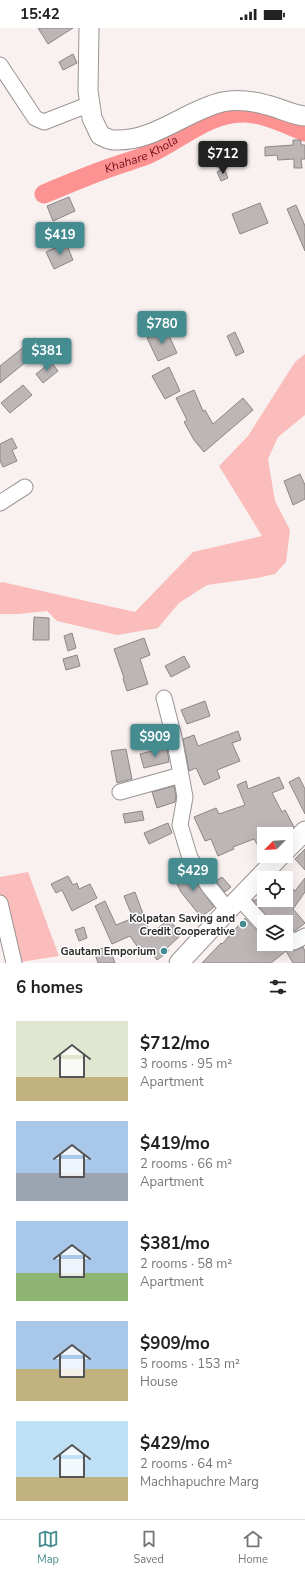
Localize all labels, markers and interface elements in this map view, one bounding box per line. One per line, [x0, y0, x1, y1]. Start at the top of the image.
text: 15:42 [20, 4, 60, 24]
water label: Khahare Khola [102, 132, 181, 177]
pin: $712 [199, 141, 247, 175]
text: $712 [207, 145, 239, 163]
pin: $419 [36, 222, 84, 256]
text: $419 [44, 226, 76, 244]
pin: $780 [138, 311, 186, 345]
text: $780 [146, 315, 178, 333]
pin: $381 [23, 338, 71, 372]
text: $381 [31, 342, 63, 360]
pin: $909 [131, 724, 179, 758]
text: $909 [139, 728, 171, 746]
north arrow [257, 827, 293, 863]
map controls [257, 827, 293, 951]
pin: $429 [169, 858, 217, 892]
text: $429 [177, 862, 209, 880]
button: locate [257, 871, 293, 907]
place label: Kolpatan Saving and Credit Cooperative [129, 911, 235, 939]
button: layers [257, 915, 293, 951]
marker: Kolpatan Saving and Credit Cooperative [238, 919, 248, 929]
place label: Gautam Emporium [60, 944, 156, 959]
marker: Gautam Emporium [159, 946, 169, 956]
text: 6 homes [16, 976, 83, 999]
icon: filters [267, 976, 289, 998]
text: $712/mo [140, 1032, 210, 1055]
icon: home [48, 1037, 96, 1085]
text: 3 rooms · 95 m² [140, 1055, 232, 1073]
text: Apartment [140, 1073, 203, 1091]
text: $419/mo [140, 1132, 210, 1155]
icon: home [48, 1137, 96, 1185]
text: 2 rooms · 66 m² [140, 1155, 232, 1173]
text: Apartment [140, 1173, 203, 1191]
text: $381/mo [140, 1232, 210, 1255]
icon: home [48, 1237, 96, 1285]
text: 2 rooms · 58 m² [140, 1255, 232, 1273]
text: Apartment [140, 1273, 203, 1291]
text: $909/mo [140, 1332, 210, 1355]
icon: home [48, 1337, 96, 1385]
text: 5 rooms · 153 m² [140, 1355, 240, 1373]
text: House [140, 1373, 178, 1391]
text: $429/mo [140, 1432, 210, 1455]
icon: home [48, 1437, 96, 1485]
text: 2 rooms · 64 m² [140, 1455, 232, 1473]
text: Machhapuchre Marg [140, 1473, 259, 1491]
tab: Map [37, 1528, 59, 1567]
tab: Saved [133, 1528, 164, 1567]
tab: Home [238, 1528, 268, 1567]

